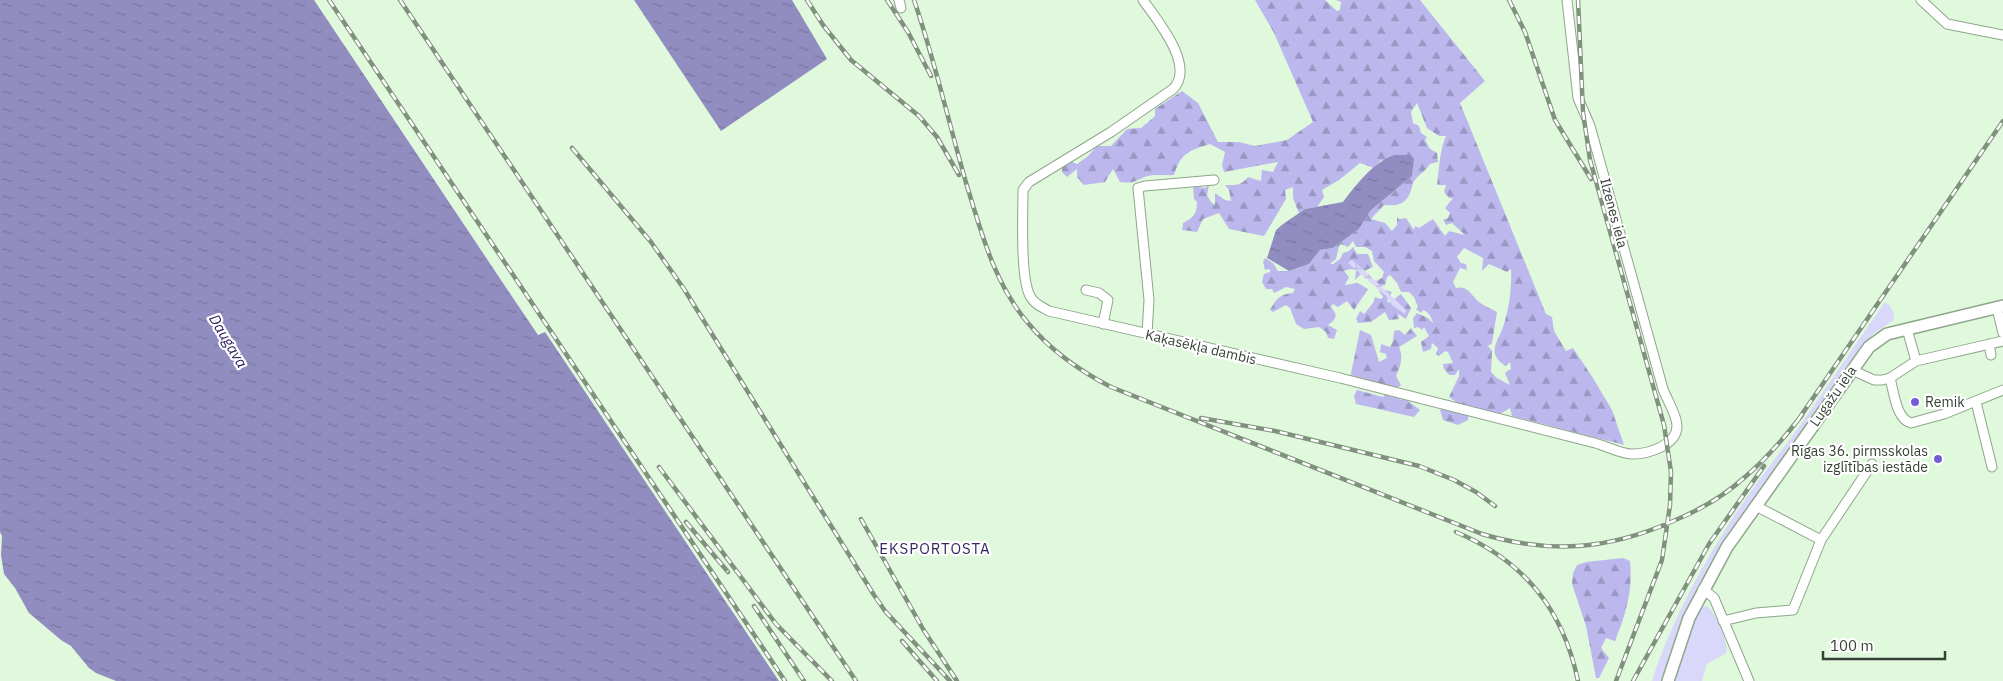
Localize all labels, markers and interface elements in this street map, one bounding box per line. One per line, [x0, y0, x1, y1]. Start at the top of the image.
street label: Ilzenes iela [1596, 176, 1632, 250]
water label: Daugava [205, 311, 252, 371]
street label: Kaķasēkļa dambis [1144, 325, 1259, 369]
street label: Lugažu iela [1806, 362, 1861, 430]
place label: Remik [1925, 393, 1965, 411]
marker: Remik [1909, 396, 1921, 408]
place label: Rīgas 36. pirmsskolas izglītības iestāde [1791, 442, 1928, 476]
marker: Rīgas 36. pirmsskolas izglītības iestāde [1932, 453, 1944, 465]
district label: EKSPORTOSTA [879, 539, 991, 558]
scale bar [1823, 628, 1946, 660]
text: 100 m [1830, 636, 1874, 655]

